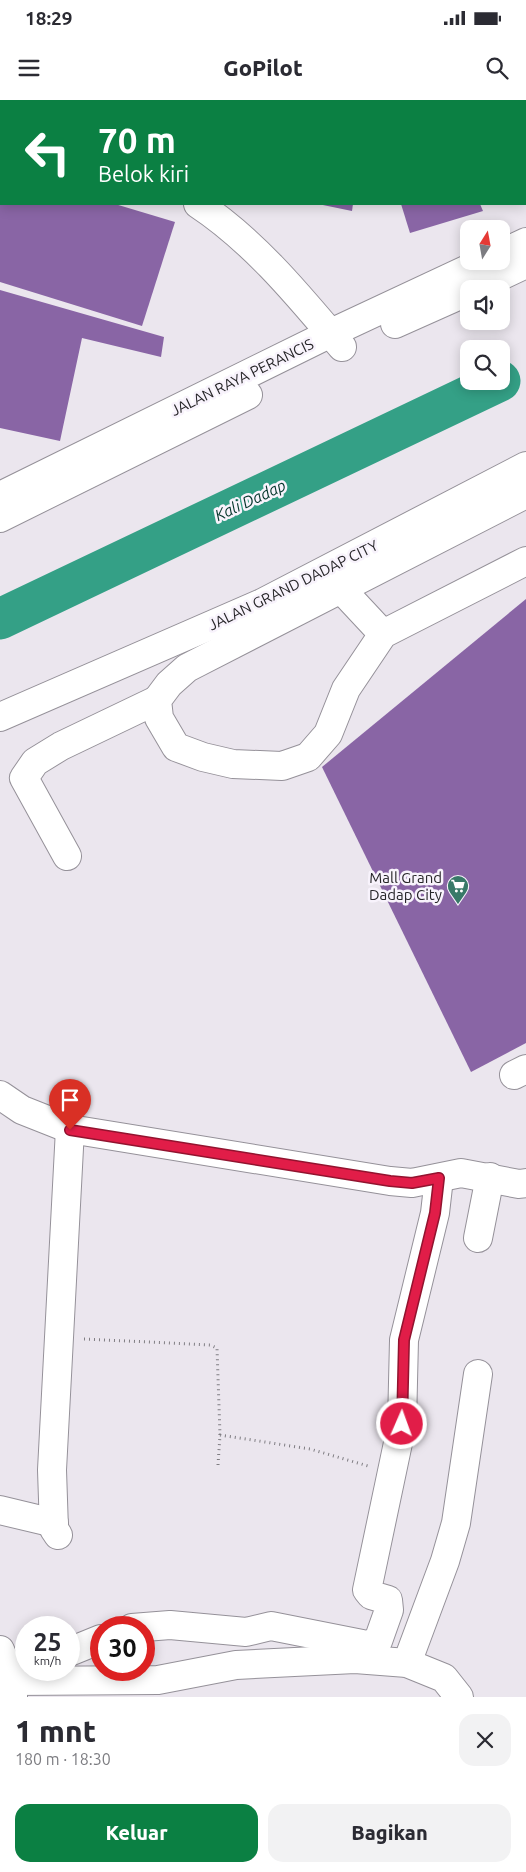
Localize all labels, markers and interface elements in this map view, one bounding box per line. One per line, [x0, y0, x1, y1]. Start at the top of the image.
text: 18:29 [25, 7, 73, 29]
icon: menu [15, 54, 43, 82]
icon: search [483, 54, 511, 82]
text: GoPilot [223, 55, 303, 80]
icon: left [15, 120, 80, 185]
text: 70 m [98, 120, 176, 160]
text: Belok kiri [98, 161, 189, 186]
north arrow [460, 220, 510, 270]
map controls [460, 220, 510, 390]
button: sound [460, 280, 510, 330]
street label: JALAN RAYA PERANCIS [168, 335, 316, 419]
button: search [460, 340, 510, 390]
water label: Kali Dadap [212, 476, 288, 524]
street label: JALAN GRAND DADAP CITY [205, 536, 381, 634]
place label: Mall Grand Dadap City [369, 869, 442, 903]
supermarket icon: Mall Grand Dadap City [446, 874, 470, 905]
pin [49, 1079, 91, 1130]
icon: arrive [56, 1086, 84, 1114]
position arrow [375, 1397, 427, 1449]
speed limit sign: 30 [90, 1616, 155, 1681]
text: 25 [33, 1628, 62, 1656]
text: km/h [34, 1654, 61, 1667]
text: 1 mnt [15, 1714, 96, 1748]
button: close [459, 1714, 511, 1766]
text: 180 m · 18:30 [15, 1750, 111, 1768]
button: Keluar [15, 1804, 258, 1862]
button: Bagikan [268, 1804, 511, 1862]

